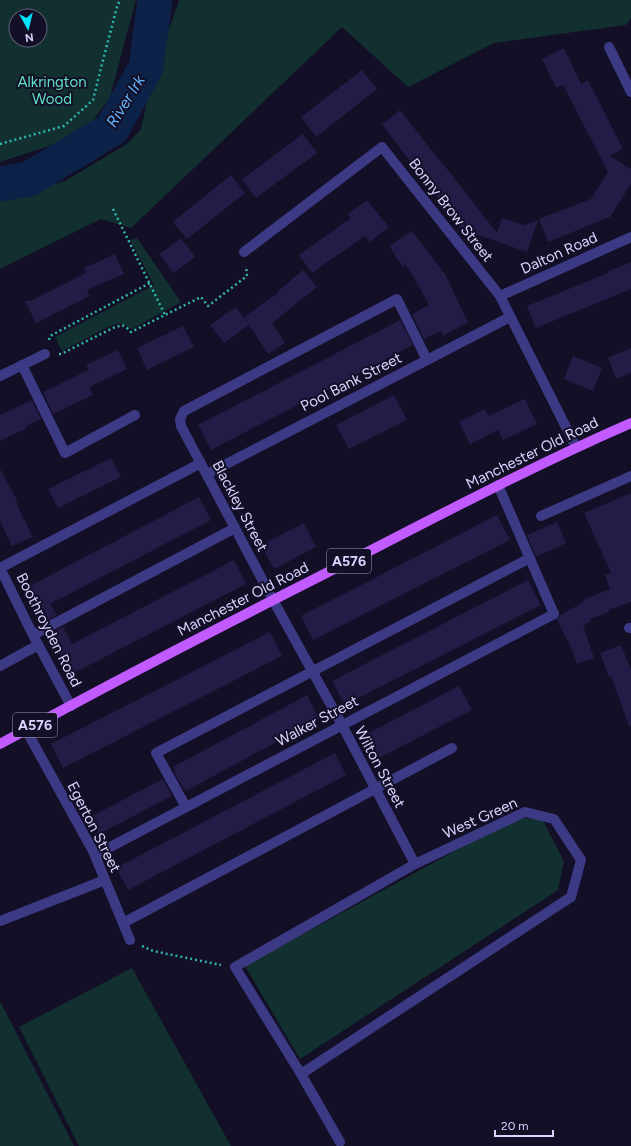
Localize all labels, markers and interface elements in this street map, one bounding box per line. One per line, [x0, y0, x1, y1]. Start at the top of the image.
north arrow [8, 8, 48, 48]
text: N [24, 30, 34, 44]
water label: River Irk [102, 71, 149, 131]
park label: Alkrington Wood [17, 73, 87, 108]
street label: Bonny Brow Street [405, 155, 497, 266]
street label: Dalton Road [518, 228, 600, 278]
street label: Pool Bank Street [297, 349, 405, 415]
street label: Manchester Old Road [463, 413, 601, 493]
street label: Blackley Street [208, 457, 272, 555]
road number: A576 [327, 549, 371, 573]
street label: Manchester Old Road [174, 558, 312, 640]
street label: Boothroyden Road [12, 570, 86, 690]
street label: Walker Street [273, 692, 362, 750]
road number: A576 [13, 713, 57, 737]
street label: Wilton Street [351, 723, 409, 811]
street label: Egerton Street [63, 779, 125, 876]
street label: West Green [440, 794, 520, 842]
scale bar [495, 1112, 553, 1138]
text: 20 m [501, 1119, 529, 1133]

